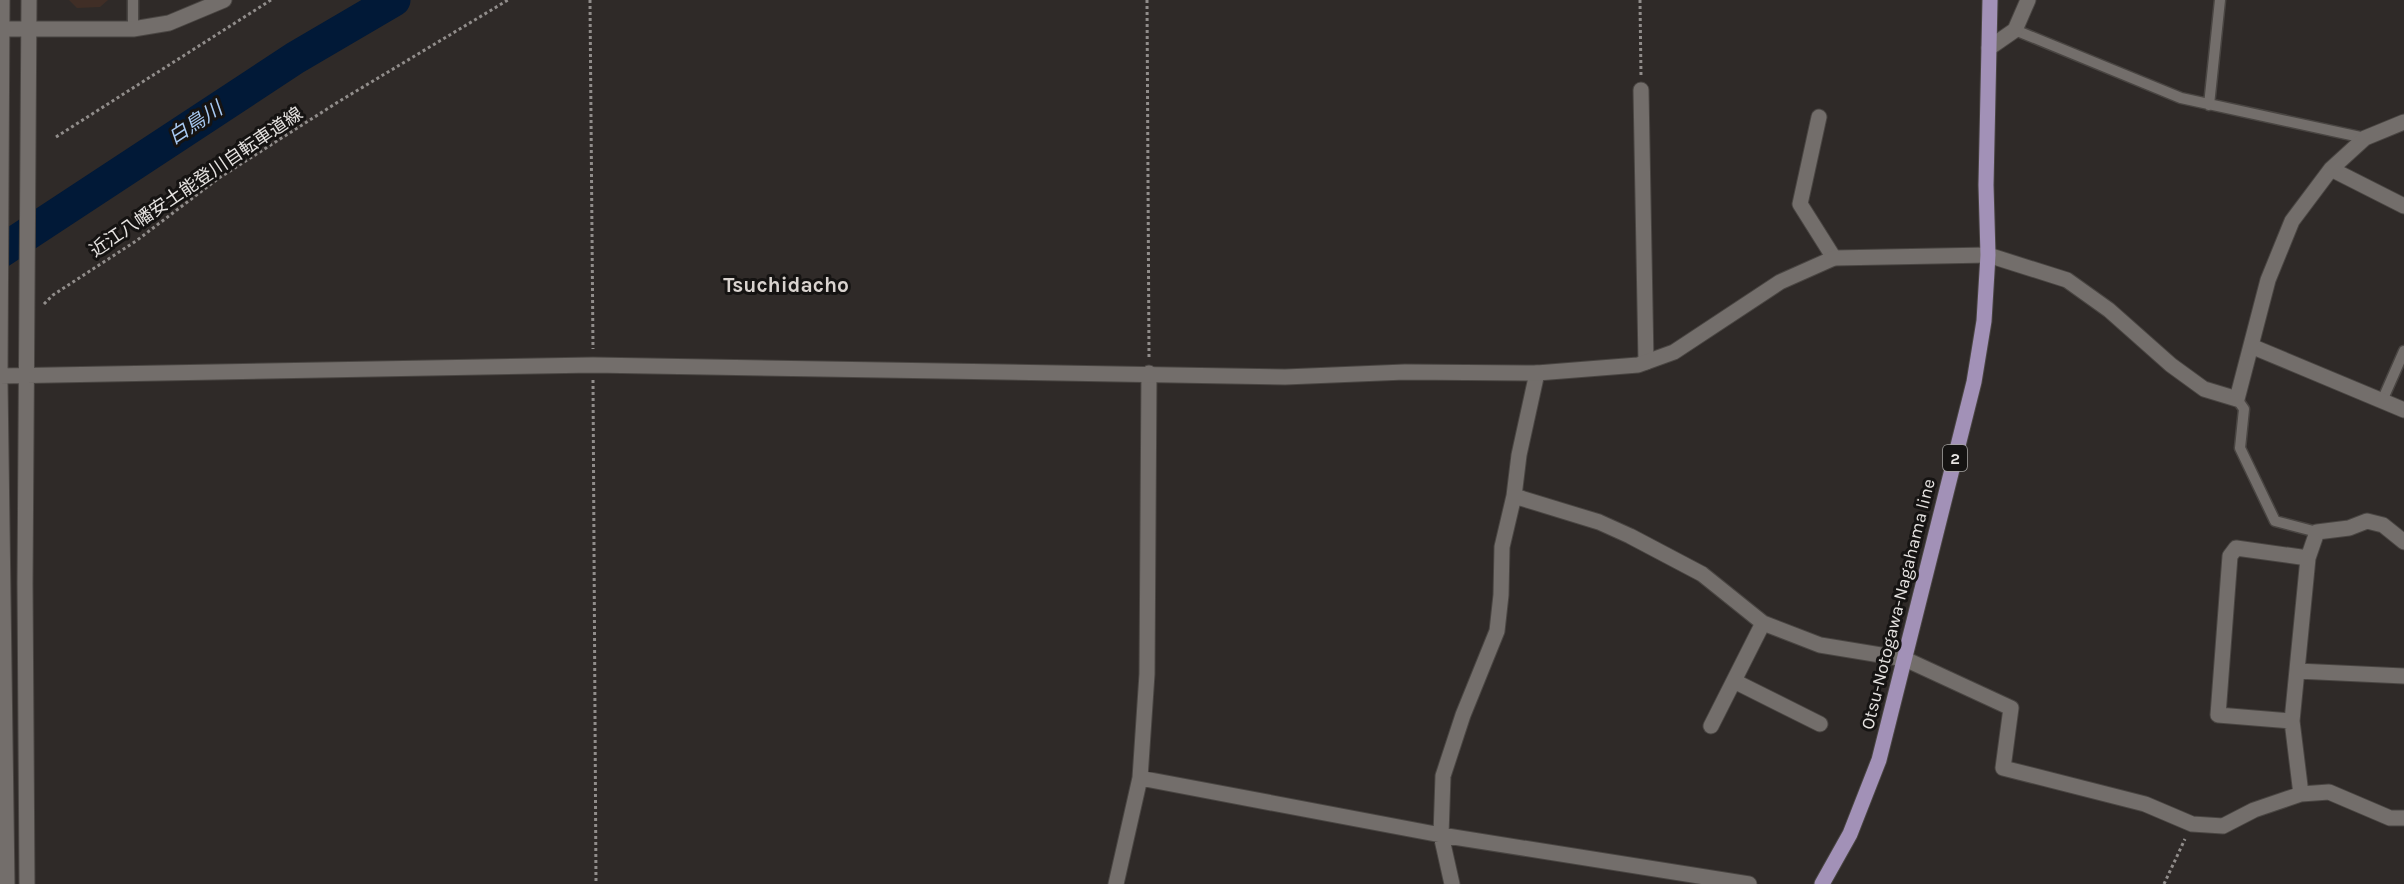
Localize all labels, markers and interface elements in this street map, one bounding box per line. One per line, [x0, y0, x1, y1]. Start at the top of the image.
water label: 白鳥川 [164, 96, 228, 149]
street label: 近江八幡安土能登川自転車道線 [85, 102, 307, 262]
district label: Tsuchidacho [723, 273, 849, 297]
road number: 2 [1943, 445, 1967, 471]
street label: Otsu-Notogawa-Nagahama line [1856, 476, 1940, 732]

